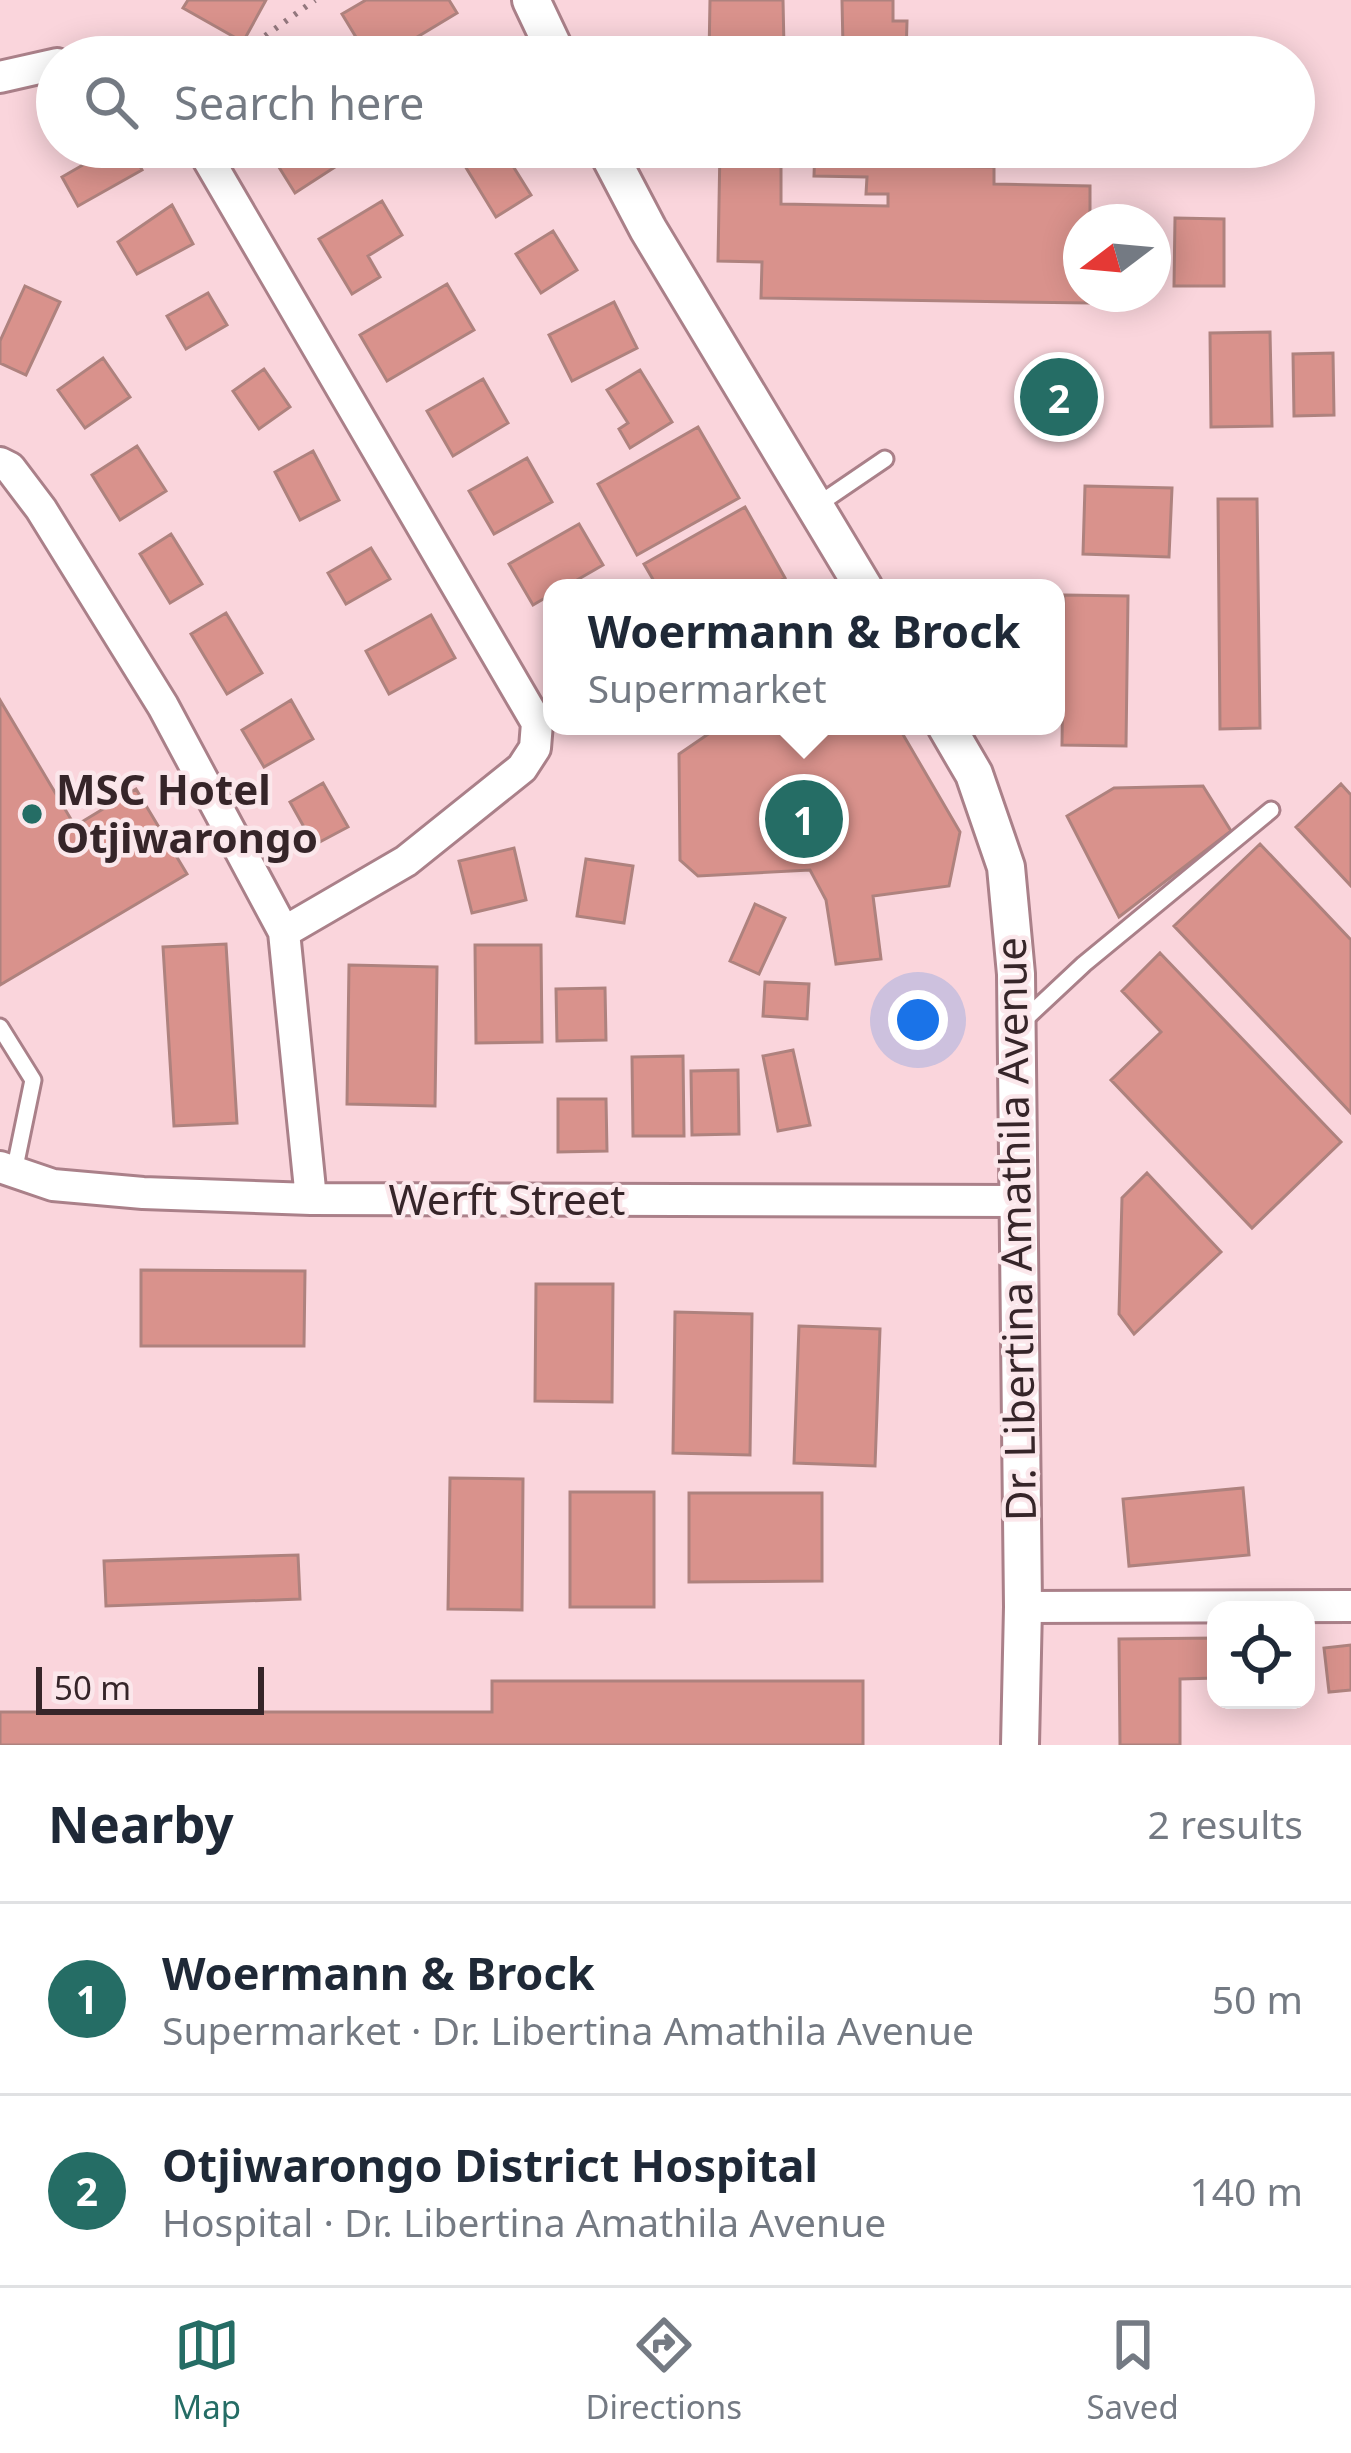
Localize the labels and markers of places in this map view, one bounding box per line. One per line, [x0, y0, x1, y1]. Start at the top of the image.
pin: 2 [1020, 352, 1098, 442]
place label: MSC Hotel Otjiwarongo [56, 760, 318, 865]
pin: 1 [765, 774, 843, 864]
marker: MSC Hotel Otjiwarongo [19, 801, 45, 827]

